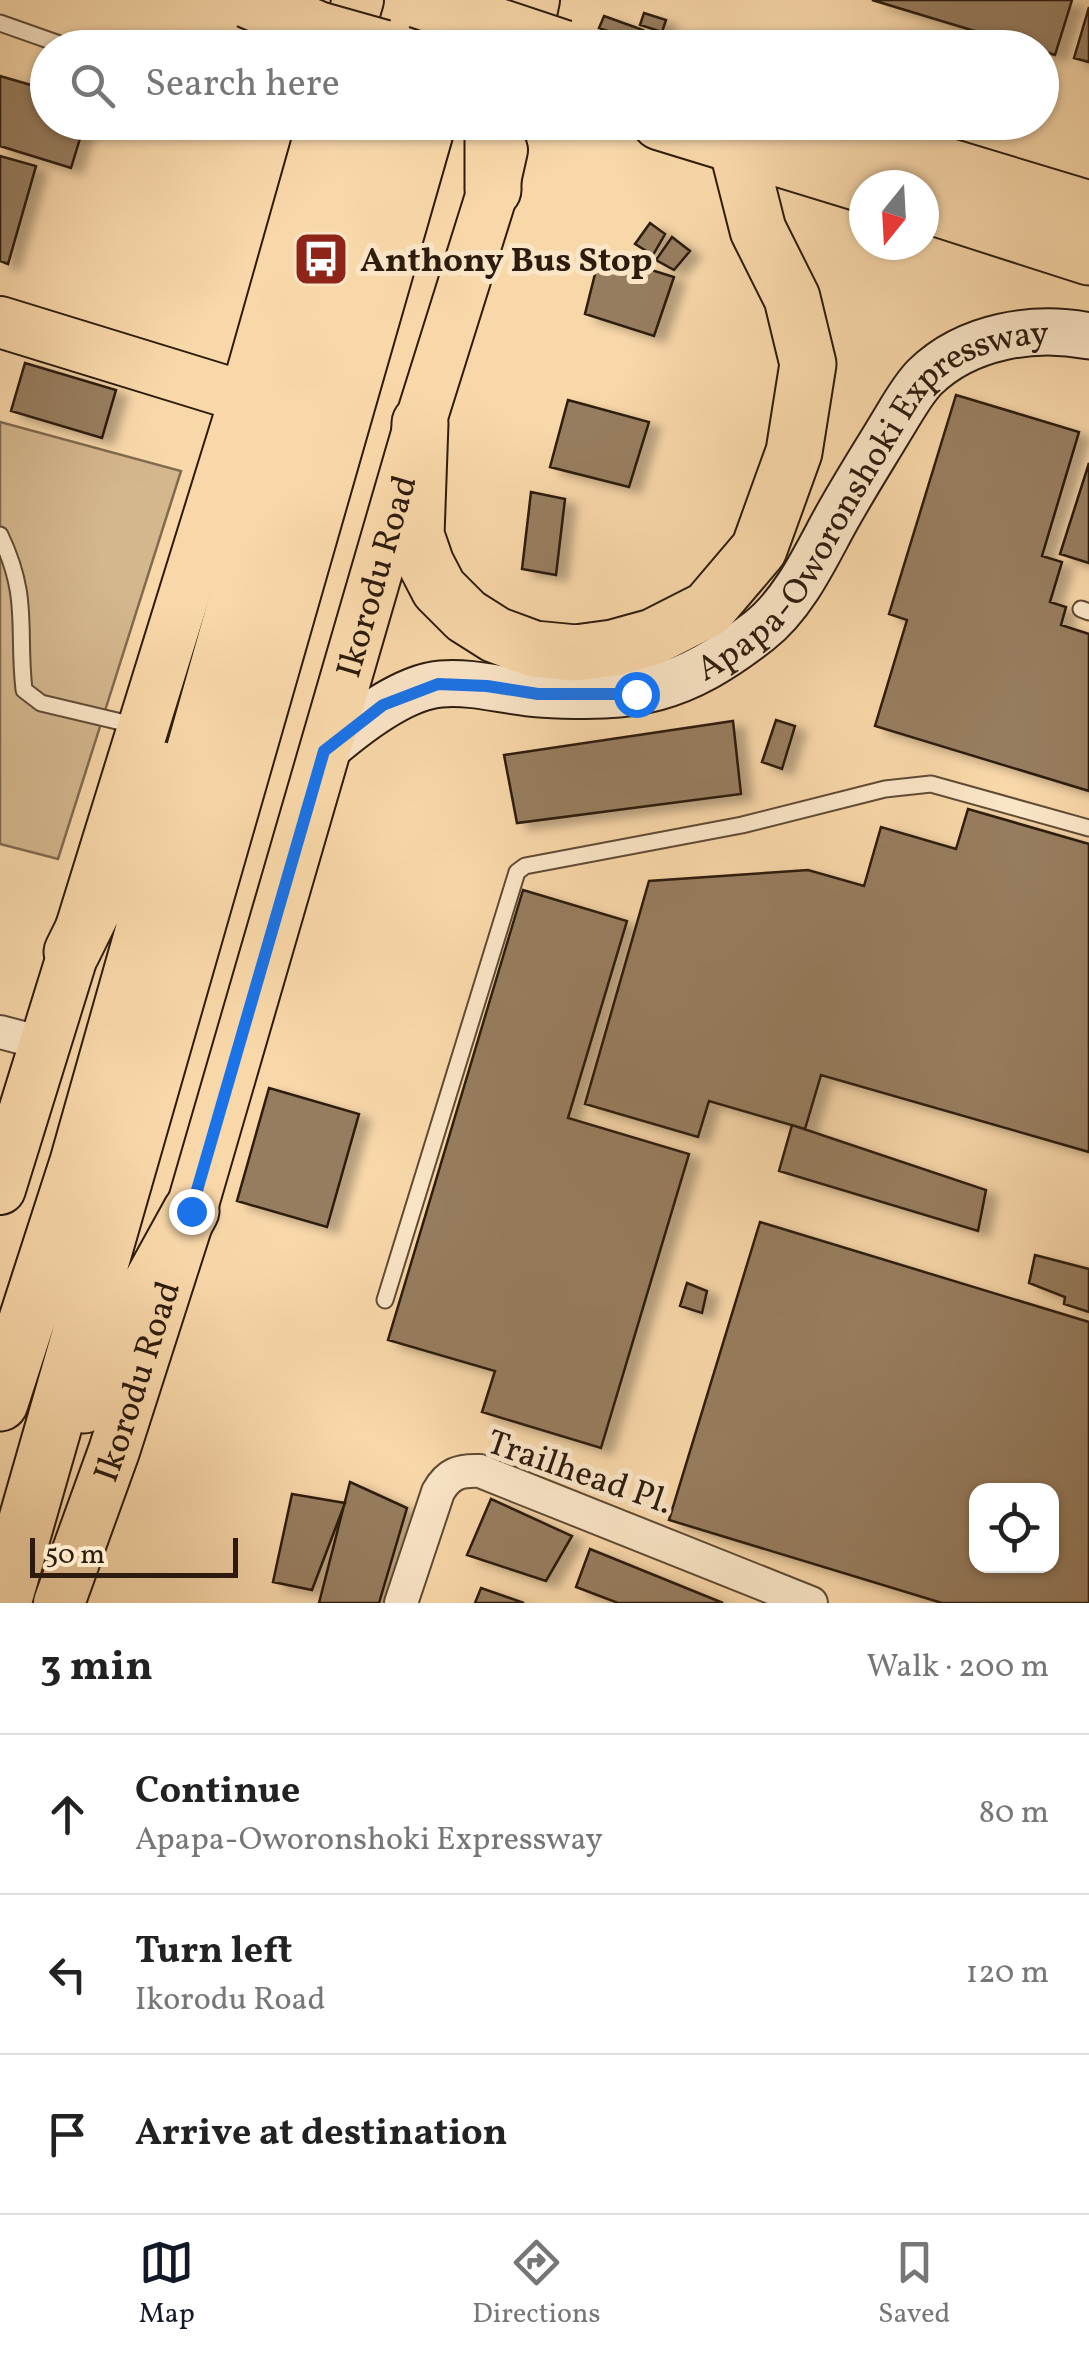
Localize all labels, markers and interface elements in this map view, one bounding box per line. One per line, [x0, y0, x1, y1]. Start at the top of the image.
search box [30, 30, 1059, 140]
icon: search [65, 58, 120, 113]
text: Search here [145, 59, 340, 112]
north arrow [849, 170, 939, 260]
bus stop icon: Anthony Bus Stop [291, 229, 351, 289]
place label: Anthony Bus Stop [360, 238, 653, 286]
street label: Apapa-Oworonshoki Expressway [688, 311, 1050, 694]
street label: Ikorodu Road [326, 470, 431, 684]
route start [614, 672, 660, 718]
route end [169, 1189, 215, 1235]
street label: Ikorodu Road [84, 1275, 194, 1489]
street label: Trailhead Pl. [480, 1420, 678, 1528]
map controls [969, 1483, 1059, 1573]
button: locate [969, 1483, 1059, 1573]
scale bar [30, 1533, 238, 1578]
text: 50 m [45, 1536, 105, 1575]
text: 3 min [40, 1639, 153, 1698]
text: Walk · 200 m [866, 1646, 1049, 1690]
text: Continue [135, 1766, 300, 1819]
icon: ahead [40, 1787, 95, 1842]
text: 80 m [979, 1792, 1049, 1836]
text: Apapa-Oworonshoki Expressway [135, 1819, 603, 1863]
text: Turn left [135, 1926, 292, 1979]
icon: left [40, 1947, 95, 2002]
text: 120 m [966, 1952, 1049, 1996]
text: Ikorodu Road [135, 1979, 326, 2023]
icon: arrive [40, 2107, 95, 2162]
text: Arrive at destination [135, 2108, 508, 2161]
tab: Map [139, 2235, 195, 2334]
tab: Directions [472, 2235, 601, 2334]
tab: Saved [878, 2235, 950, 2334]

